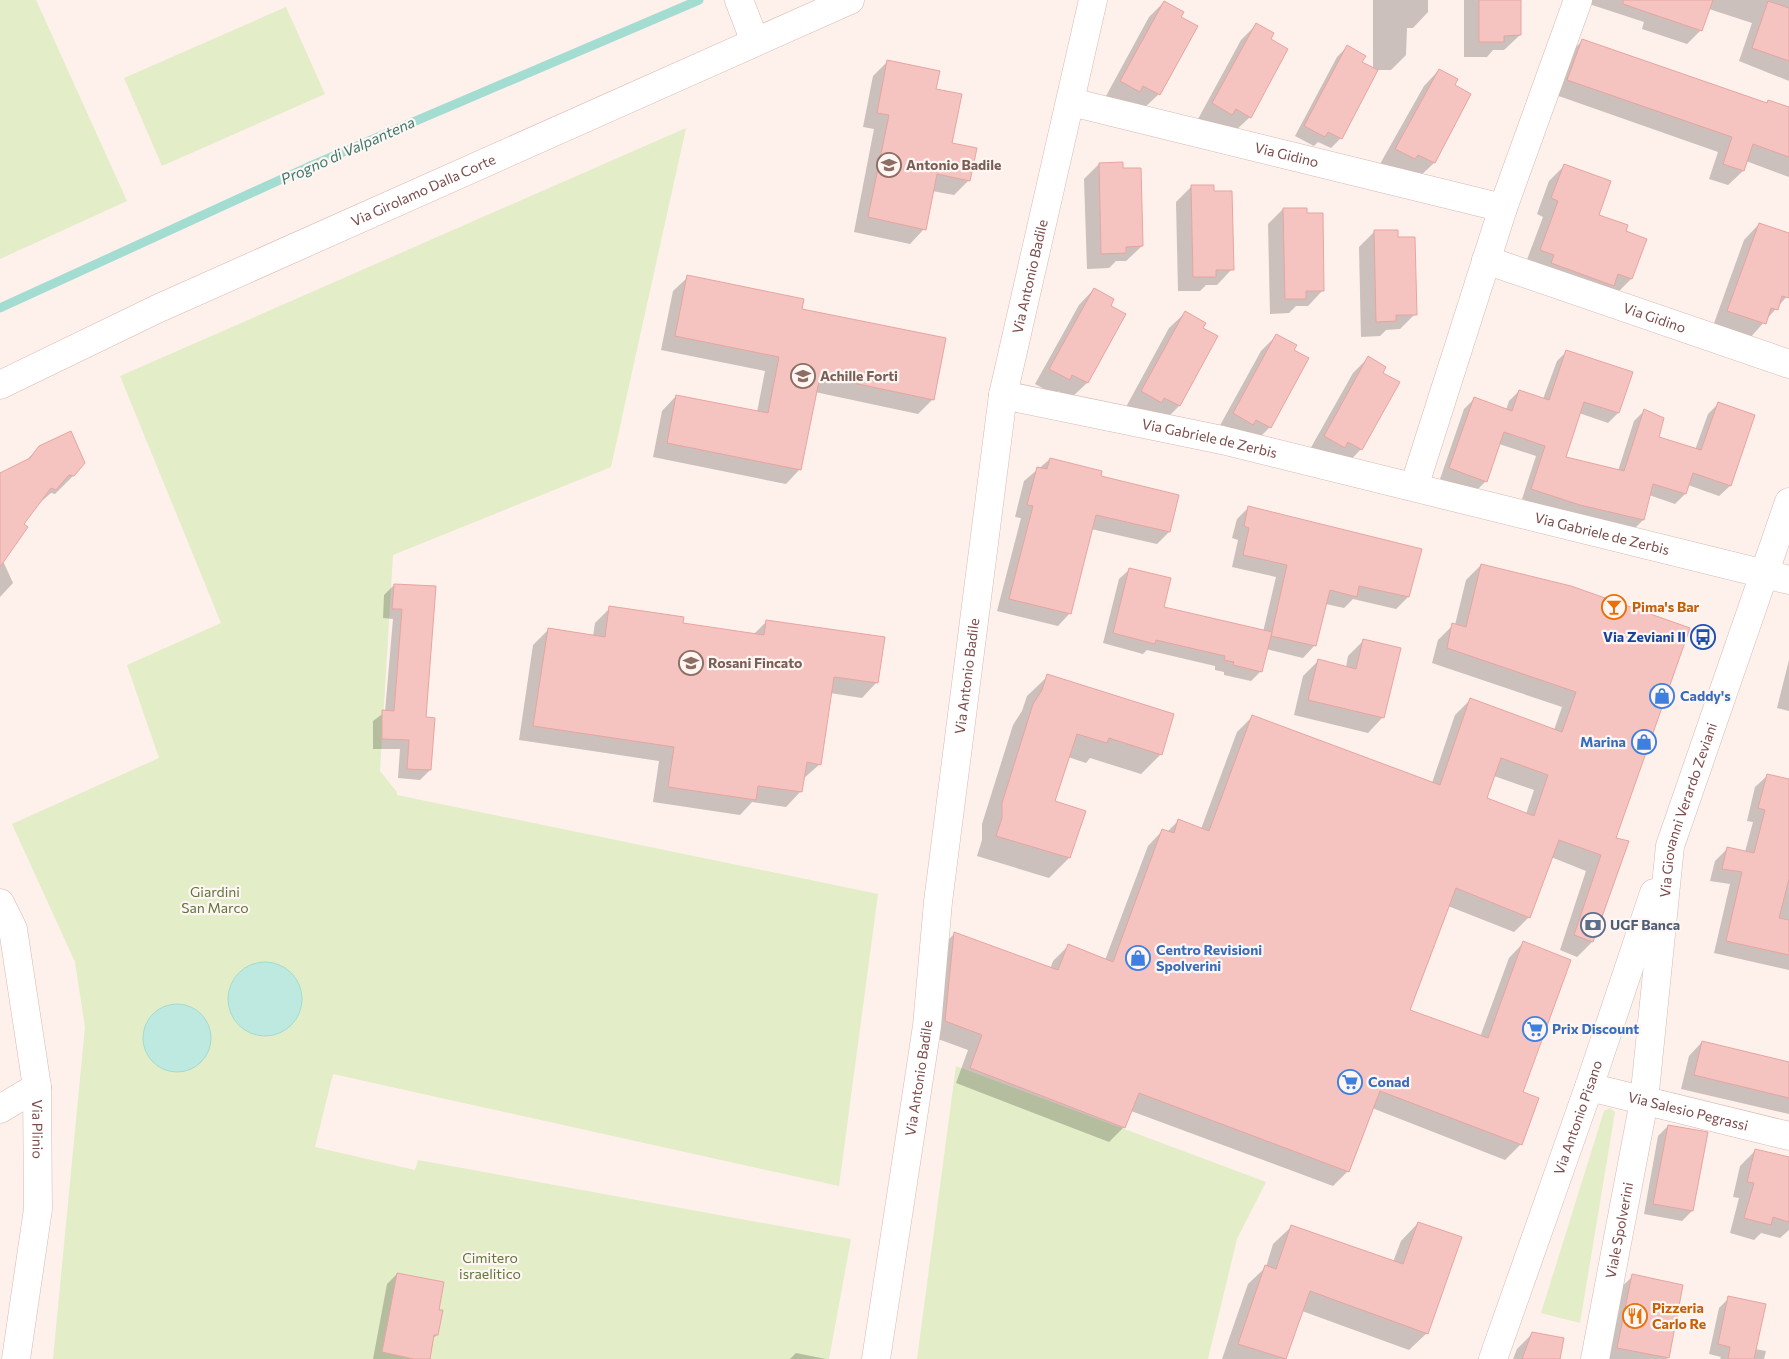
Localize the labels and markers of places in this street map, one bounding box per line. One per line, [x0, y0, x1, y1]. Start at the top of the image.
school or university icon: Antonio Badile [876, 152, 902, 178]
place label: Antonio Badile [906, 156, 1001, 173]
school or university icon: Achille Forti [790, 363, 816, 389]
place label: Achille Forti [820, 367, 898, 384]
bar icon: Pima's Bar [1601, 594, 1627, 620]
place label: Pima's Bar [1632, 598, 1700, 615]
bus stop icon: Via Zeviani II [1690, 624, 1716, 650]
place label: Via Zeviani II [1603, 628, 1686, 645]
school or university icon: Rosani Fincato [678, 650, 704, 676]
place label: Rosani Fincato [708, 654, 802, 671]
shop icon: Caddy's [1649, 683, 1675, 709]
place label: Caddy's [1680, 687, 1731, 704]
shop icon: Marina [1631, 729, 1657, 755]
place label: Marina [1580, 733, 1626, 750]
bank icon: UGF Banca [1580, 912, 1606, 938]
place label: UGF Banca [1610, 916, 1680, 933]
place label: Centro Revisioni Spolverini [1156, 941, 1262, 974]
shop icon: Centro Revisioni Spolverini [1125, 945, 1151, 971]
supermarket icon: Prix Discount [1522, 1016, 1548, 1042]
place label: Prix Discount [1552, 1020, 1639, 1037]
supermarket icon: Conad [1337, 1069, 1363, 1095]
place label: Conad [1368, 1073, 1410, 1090]
place label: Pizzeria Carlo Re [1652, 1299, 1706, 1332]
restaurant icon: Pizzeria Carlo Re [1622, 1303, 1648, 1329]

